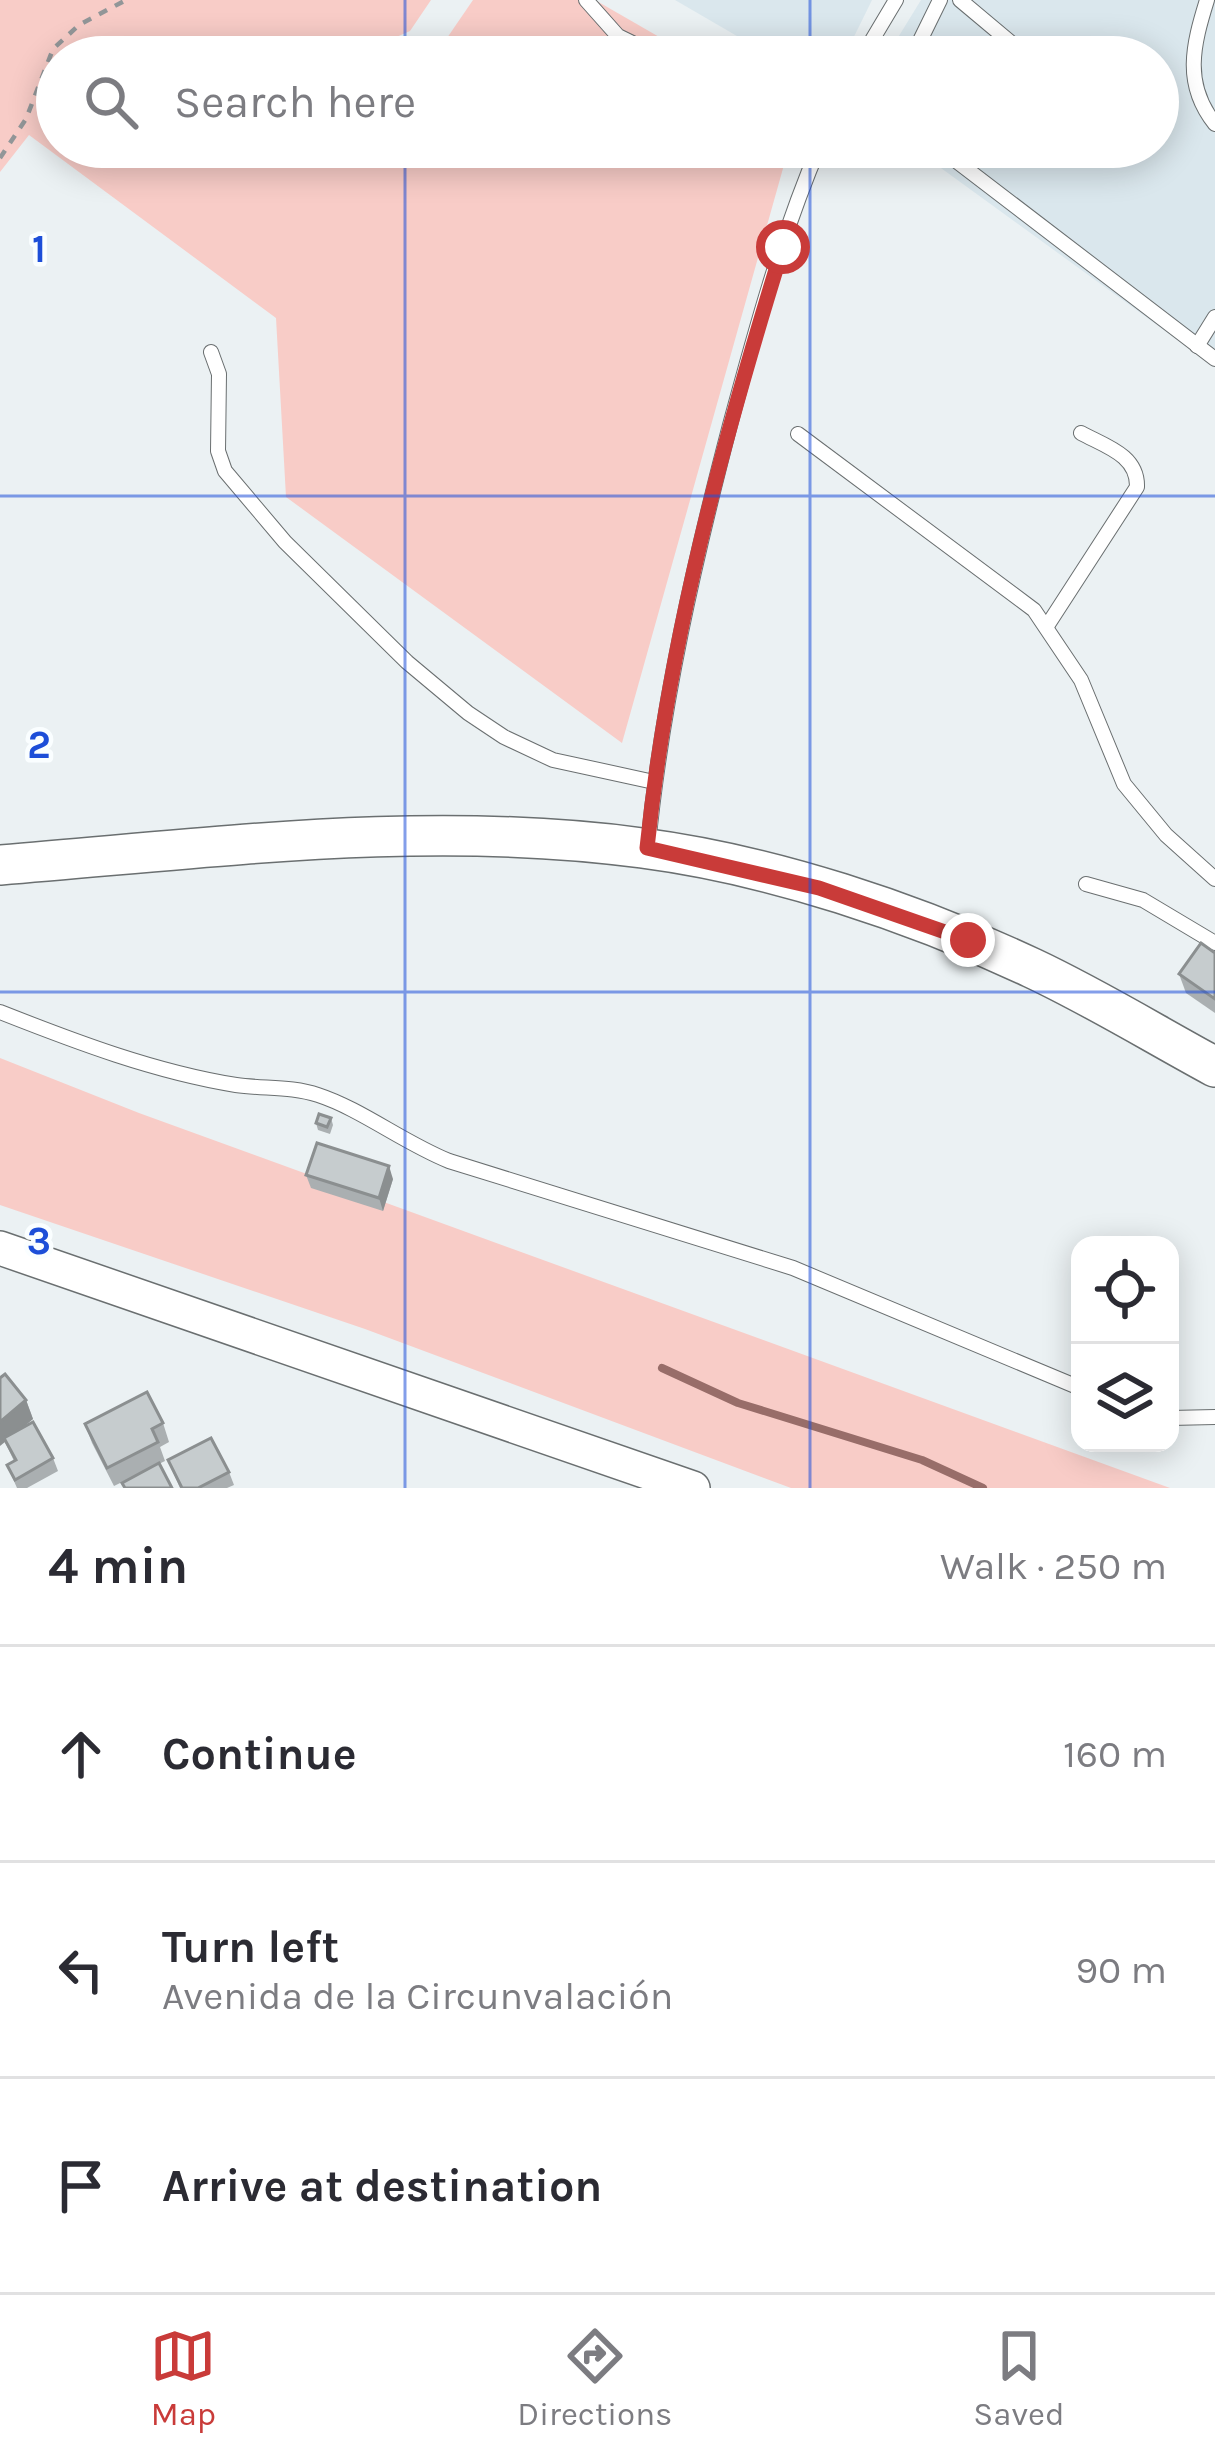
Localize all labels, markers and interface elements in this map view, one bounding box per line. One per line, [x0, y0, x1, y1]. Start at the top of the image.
search box [36, 36, 1179, 168]
icon: search [78, 69, 144, 135]
text: Search here [174, 76, 416, 128]
route start [756, 220, 810, 274]
text: 1 [32, 226, 46, 272]
text: 2 [27, 722, 51, 768]
route end [941, 913, 995, 967]
text: 3 [27, 1218, 51, 1264]
map controls [1071, 1236, 1179, 1452]
button: locate [1071, 1236, 1179, 1344]
button: layers [1071, 1344, 1179, 1452]
text: 4 min [48, 1536, 188, 1596]
text: Walk · 250 m [940, 1543, 1167, 1589]
icon: ahead [48, 1721, 114, 1787]
text: Continue [162, 1728, 357, 1780]
text: 160 m [1063, 1731, 1167, 1777]
text: Turn left [162, 1921, 339, 1973]
icon: left [48, 1937, 114, 2003]
text: 90 m [1075, 1947, 1167, 1993]
text: Avenida de la Circunvalación [162, 1973, 673, 2019]
icon: arrive [48, 2153, 114, 2219]
text: Arrive at destination [162, 2160, 602, 2212]
tab: Map [150, 2323, 216, 2433]
tab: Directions [517, 2323, 672, 2433]
tab: Saved [973, 2323, 1065, 2433]

